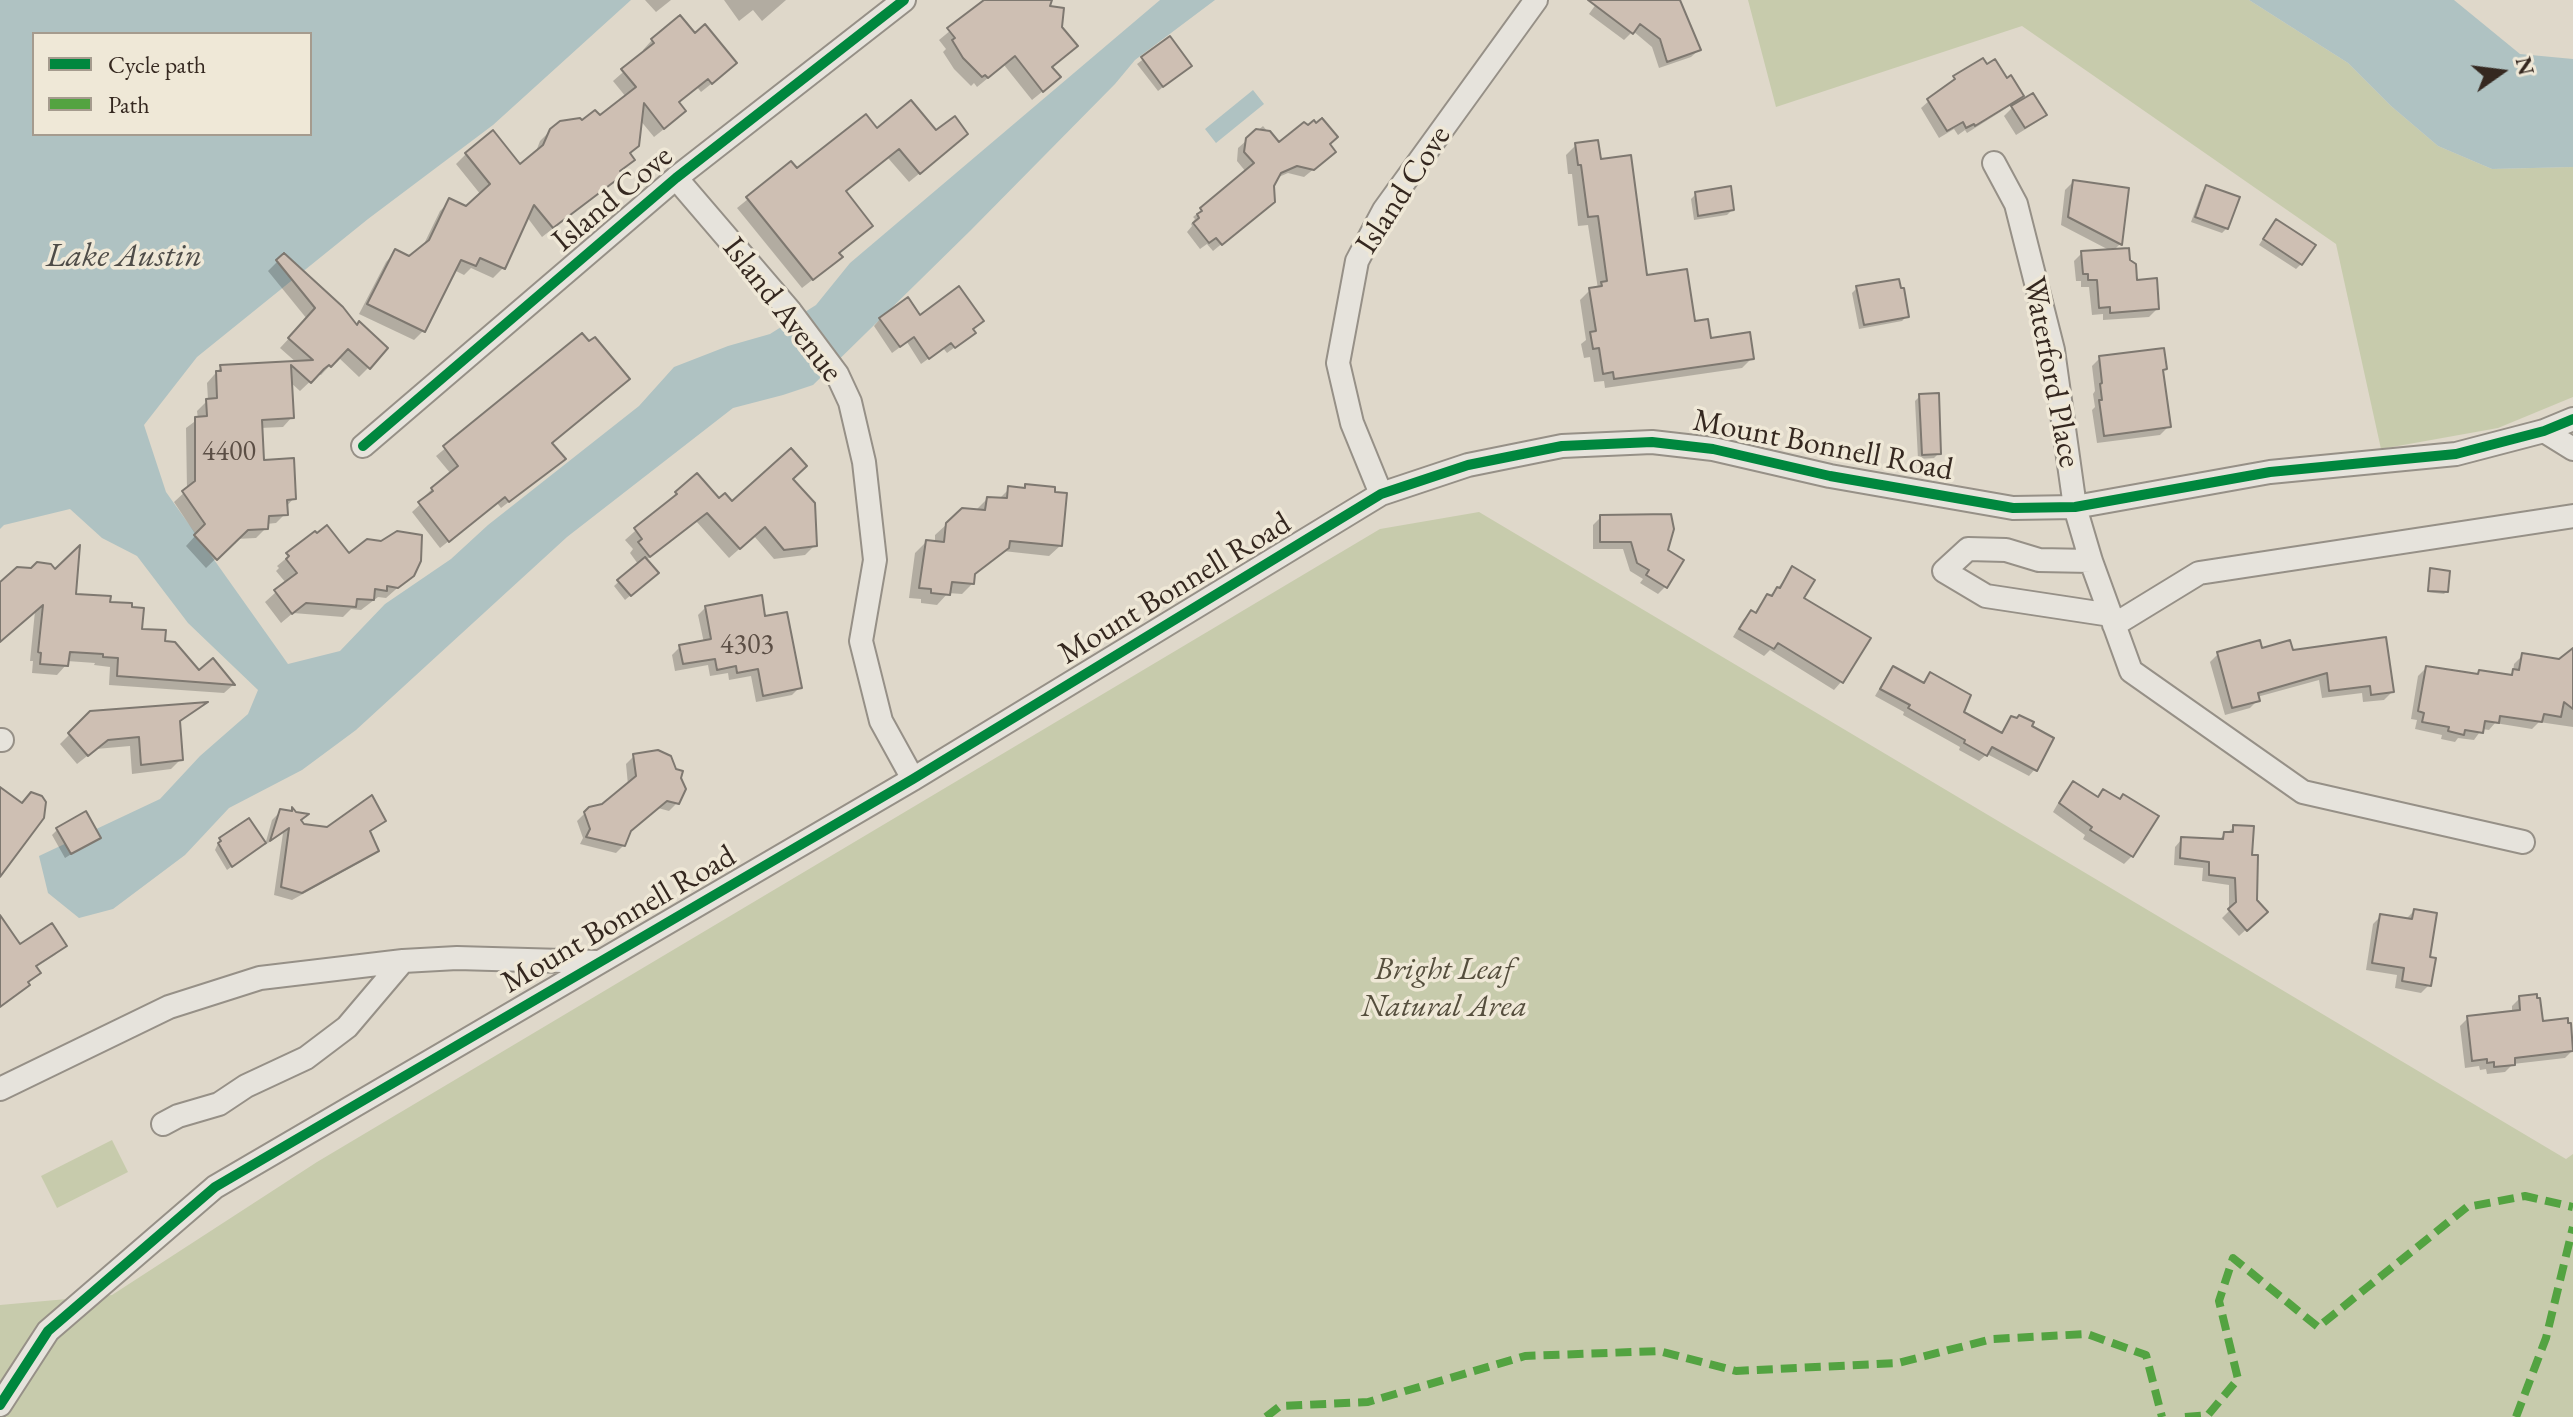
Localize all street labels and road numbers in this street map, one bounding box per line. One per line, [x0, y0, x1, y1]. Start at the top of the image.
street label: Island Cove [1348, 119, 1460, 261]
street label: Island Cove [545, 138, 681, 260]
street label: Island Avenue [714, 230, 850, 390]
street label: Waterford Place [2014, 273, 2088, 471]
street label: Mount Bonnell Road [1690, 402, 1956, 490]
street label: Mount Bonnell Road [1052, 505, 1298, 673]
street label: Mount Bonnell Road [495, 837, 743, 1003]

